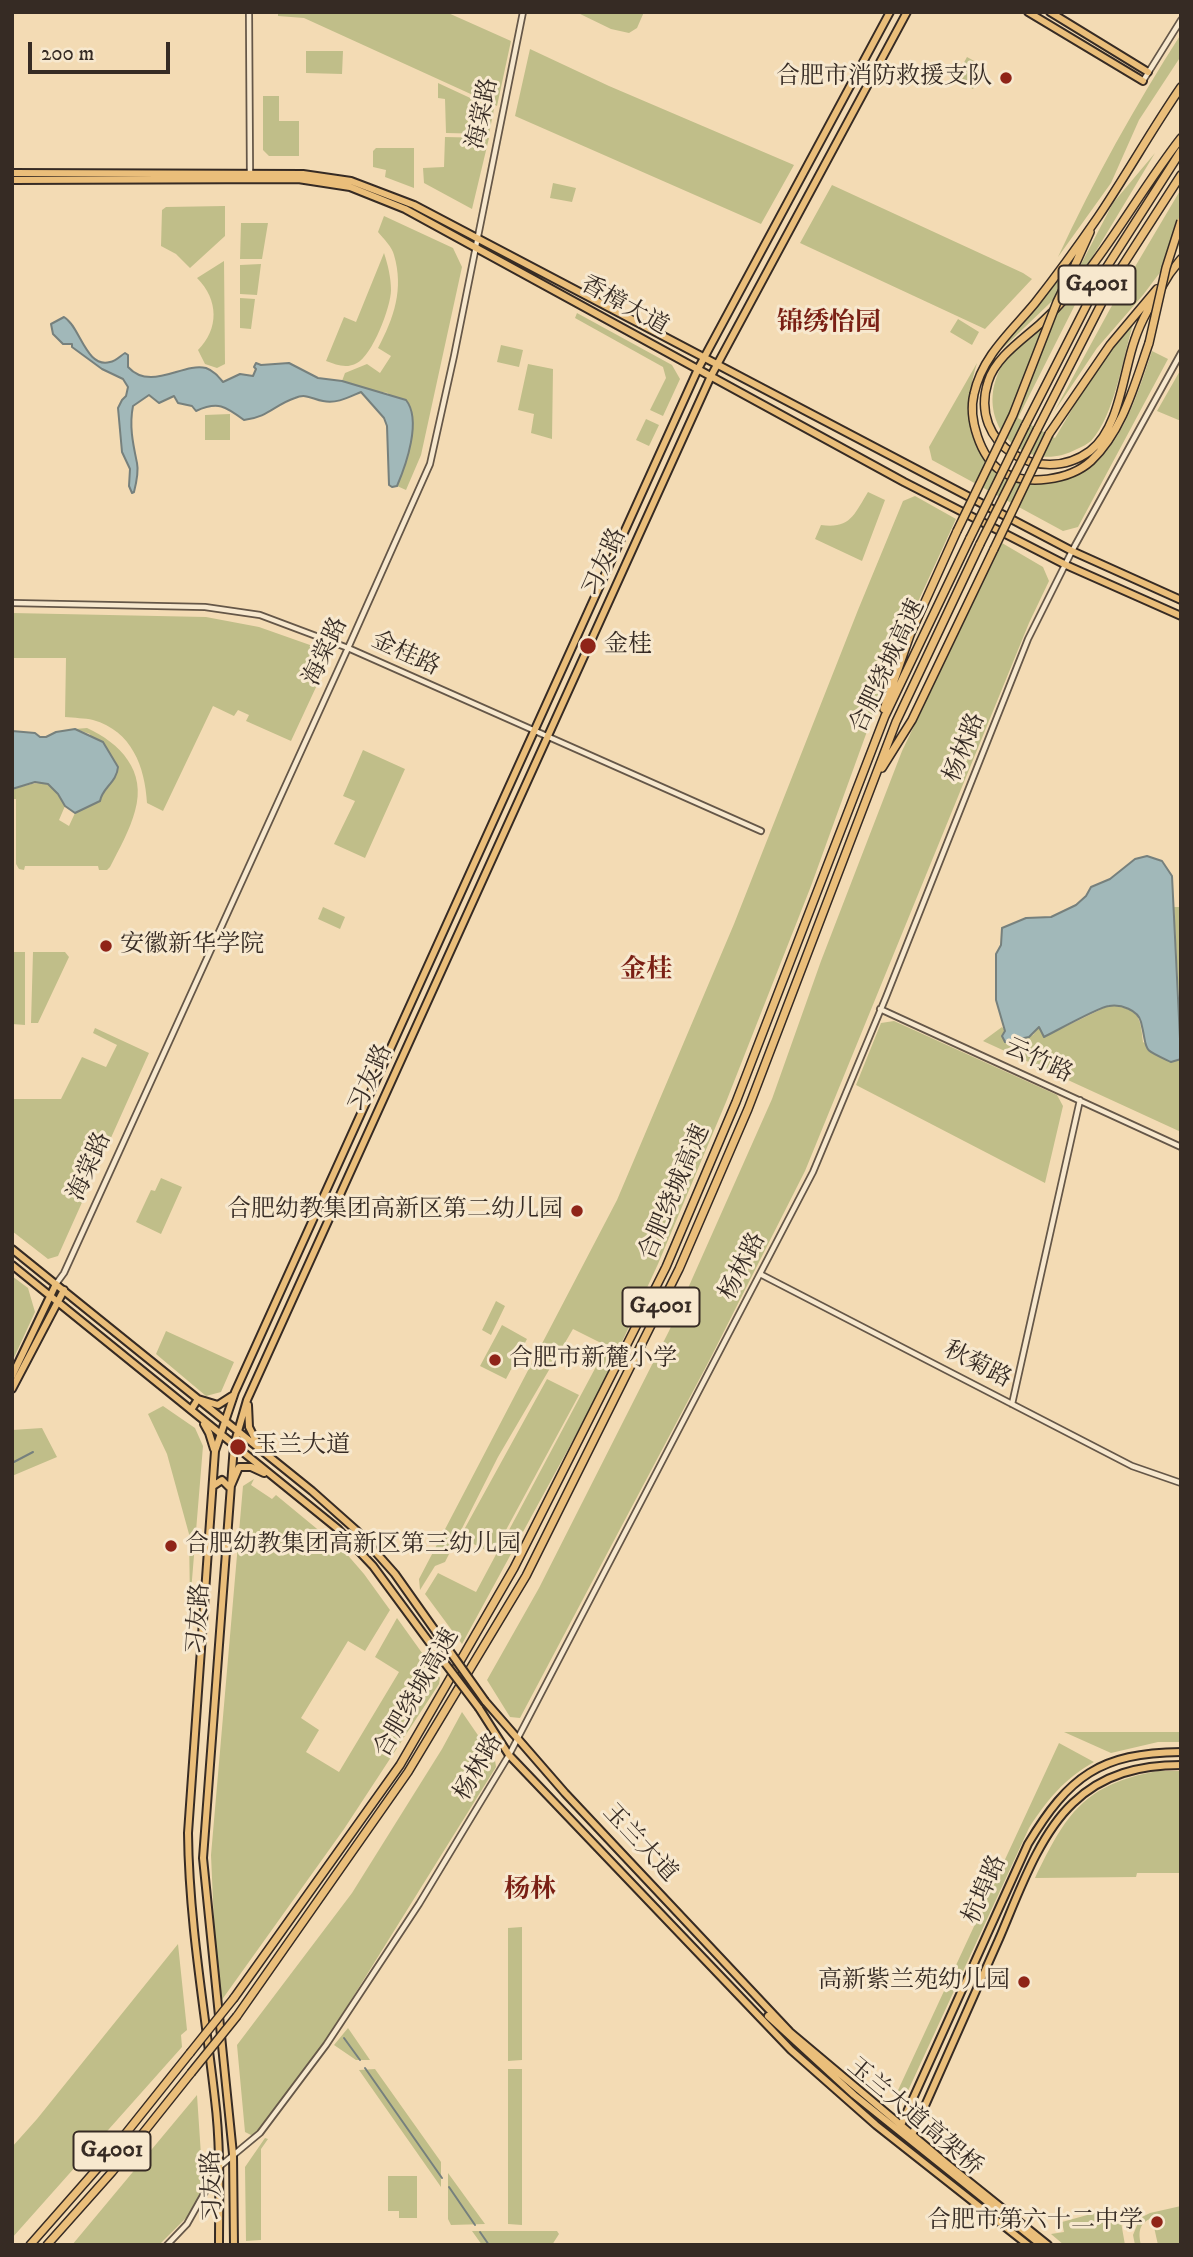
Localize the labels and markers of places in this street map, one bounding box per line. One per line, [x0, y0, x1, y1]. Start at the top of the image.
place label: 合肥市消防救援支队 [776, 64, 992, 92]
marker: 合肥市消防救援支队 [998, 70, 1014, 86]
place label: 金桂 [604, 632, 652, 660]
marker: 金桂 [578, 636, 598, 656]
place label: 安徽新华学院 [120, 932, 264, 960]
marker: 安徽新华学院 [98, 938, 114, 954]
place label: 合肥幼教集团高新区第二幼儿园 [227, 1197, 563, 1225]
marker: 合肥幼教集团高新区第二幼儿园 [569, 1203, 585, 1219]
place label: 合肥市新麓小学 [509, 1346, 677, 1374]
marker: 合肥市新麓小学 [487, 1352, 503, 1368]
place label: 玉兰大道 [254, 1433, 350, 1461]
marker: 玉兰大道 [228, 1437, 248, 1457]
place label: 合肥幼教集团高新区第三幼儿园 [185, 1532, 521, 1560]
marker: 合肥幼教集团高新区第三幼儿园 [163, 1538, 179, 1554]
place label: 高新紫兰苑幼儿园 [818, 1968, 1010, 1996]
marker: 高新紫兰苑幼儿园 [1016, 1974, 1032, 1990]
place label: 合肥市第六十二中学 [927, 2208, 1143, 2236]
marker: 合肥市第六十二中学 [1149, 2214, 1165, 2230]

